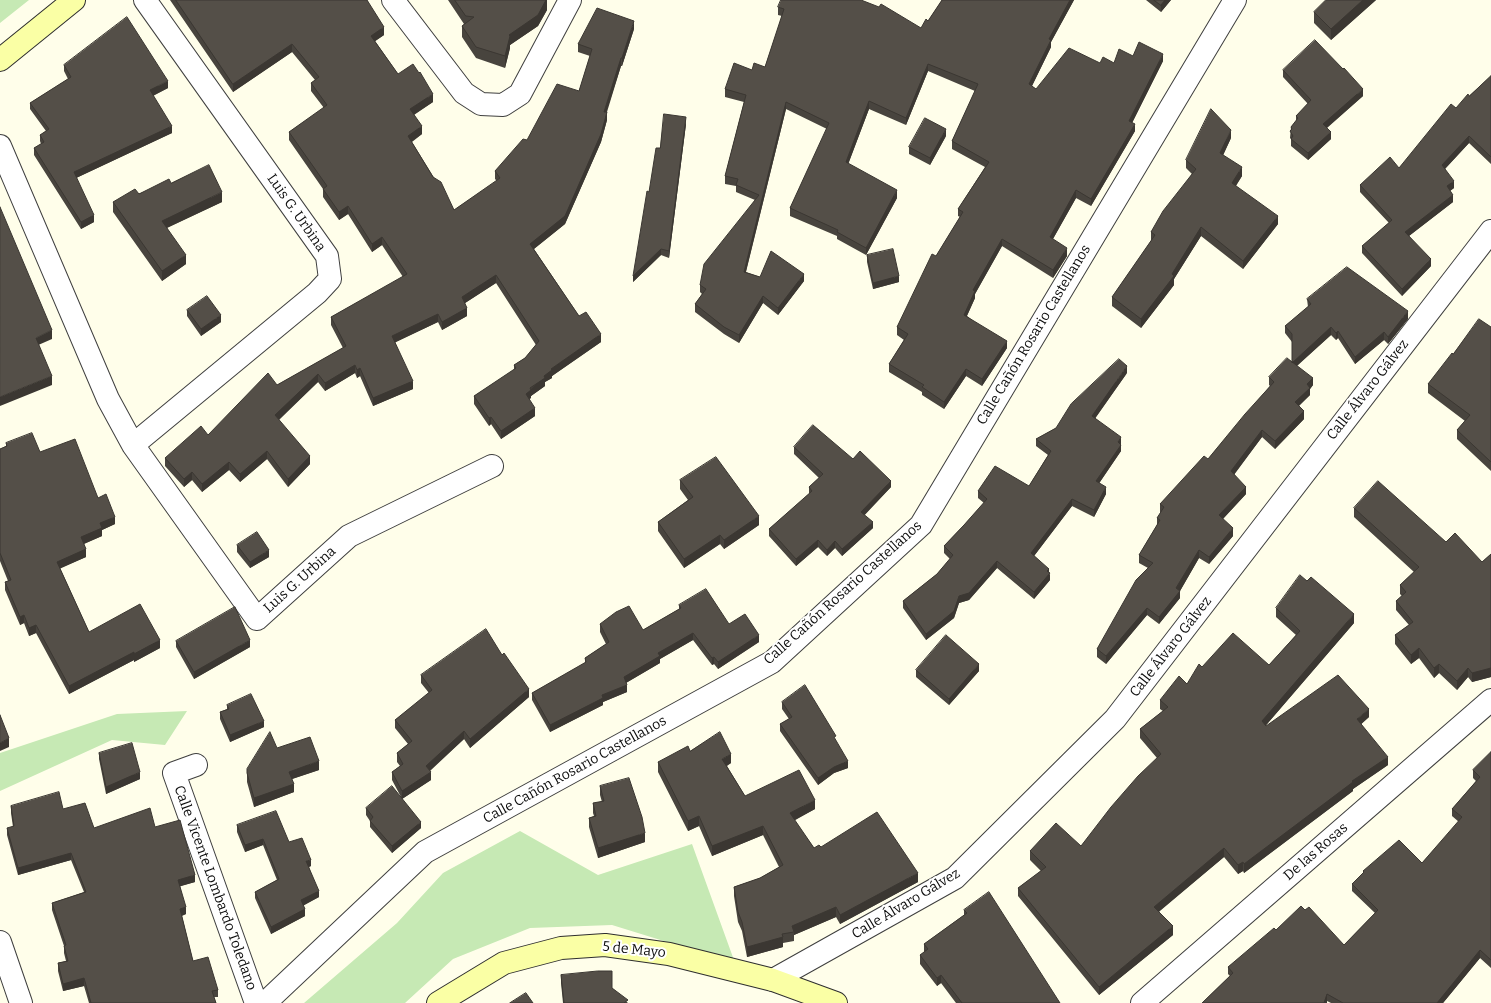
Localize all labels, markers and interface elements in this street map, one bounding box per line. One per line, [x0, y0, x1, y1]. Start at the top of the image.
street label: Luis G. Urbina [263, 171, 329, 255]
street label: Calle Cañón Rosario Castellanos [973, 242, 1095, 428]
street label: Calle Álvaro Gálvez [1324, 336, 1412, 444]
street label: Calle Cañón Rosario Castellanos [760, 518, 926, 668]
street label: Luis G. Urbina [261, 543, 339, 617]
street label: Calle Álvaro Gálvez [1127, 593, 1215, 701]
street label: Calle Cañón Rosario Castellanos [480, 712, 670, 828]
street label: Calle Vicente Lombardo Toledano [170, 783, 260, 993]
street label: De las Rosas [1281, 820, 1351, 884]
street label: Calle Álvaro Gálvez [849, 865, 963, 943]
street label: 5 de Mayo [601, 938, 667, 962]

